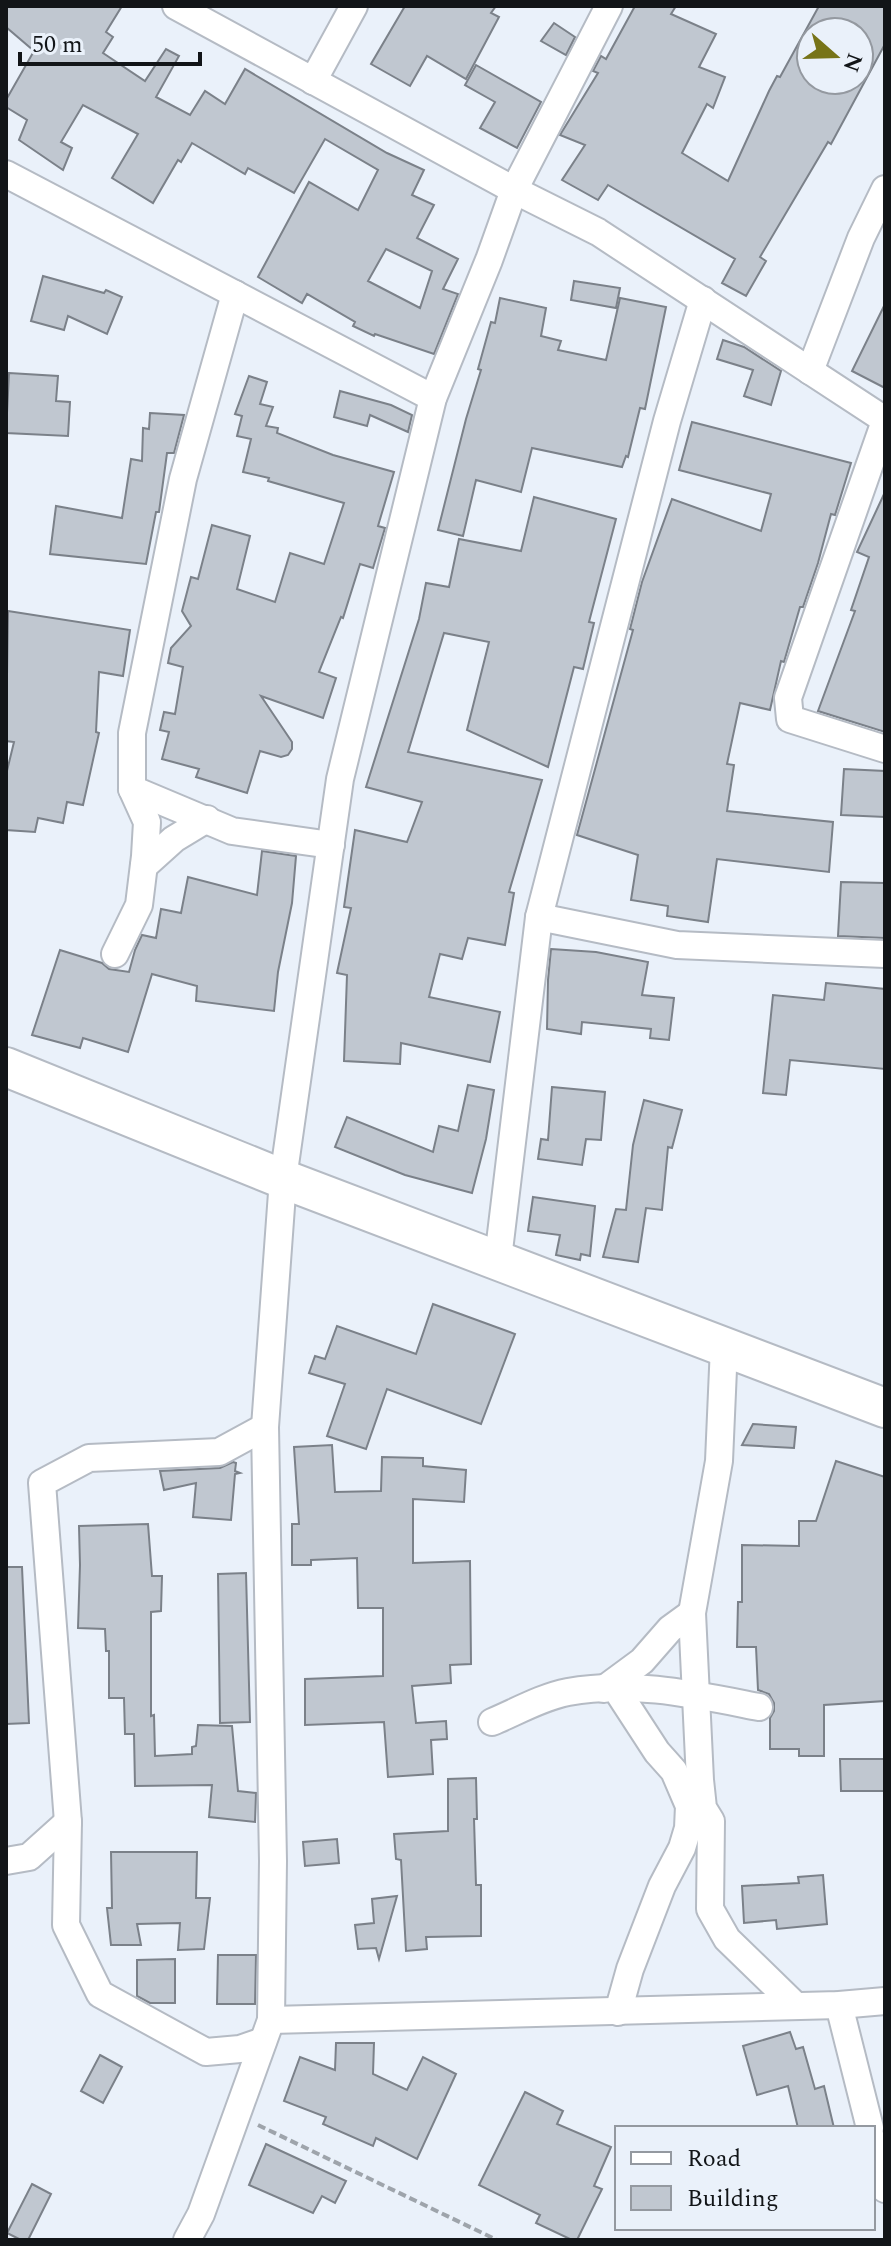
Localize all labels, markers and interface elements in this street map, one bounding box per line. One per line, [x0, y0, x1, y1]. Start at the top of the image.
scale bar [20, 16, 200, 66]
north arrow [795, 16, 875, 96]
text: 50 m [32, 27, 83, 63]
text: N [834, 48, 871, 76]
legend [615, 2126, 875, 2230]
text: Road [687, 2141, 741, 2177]
text: Building [687, 2181, 779, 2217]

